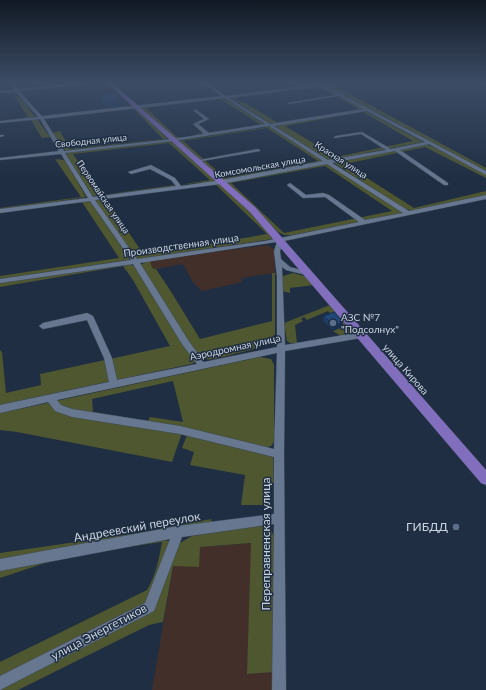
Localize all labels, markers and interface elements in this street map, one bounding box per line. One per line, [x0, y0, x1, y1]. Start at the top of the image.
street label: Свободная улица [54, 131, 127, 150]
street label: Красная улица [313, 138, 370, 181]
street label: Комсомольская улица [214, 153, 306, 180]
street label: Первомайская улица [75, 158, 132, 236]
street label: Производственная улица [123, 231, 240, 259]
place label: АЗС №7 "Подсолнух" [341, 311, 399, 335]
marker: АЗС №7 "Подсолнух" [328, 318, 338, 328]
street label: Аэродромная улица [188, 332, 282, 362]
street label: улица Кирова [381, 341, 431, 397]
street label: Переправненская улица [258, 477, 273, 610]
street label: Андреевский переулок [73, 508, 202, 545]
place label: ГИБДД [406, 519, 449, 534]
marker: ГИБДД [451, 522, 461, 532]
street label: улица Энергетиков [48, 600, 149, 663]

